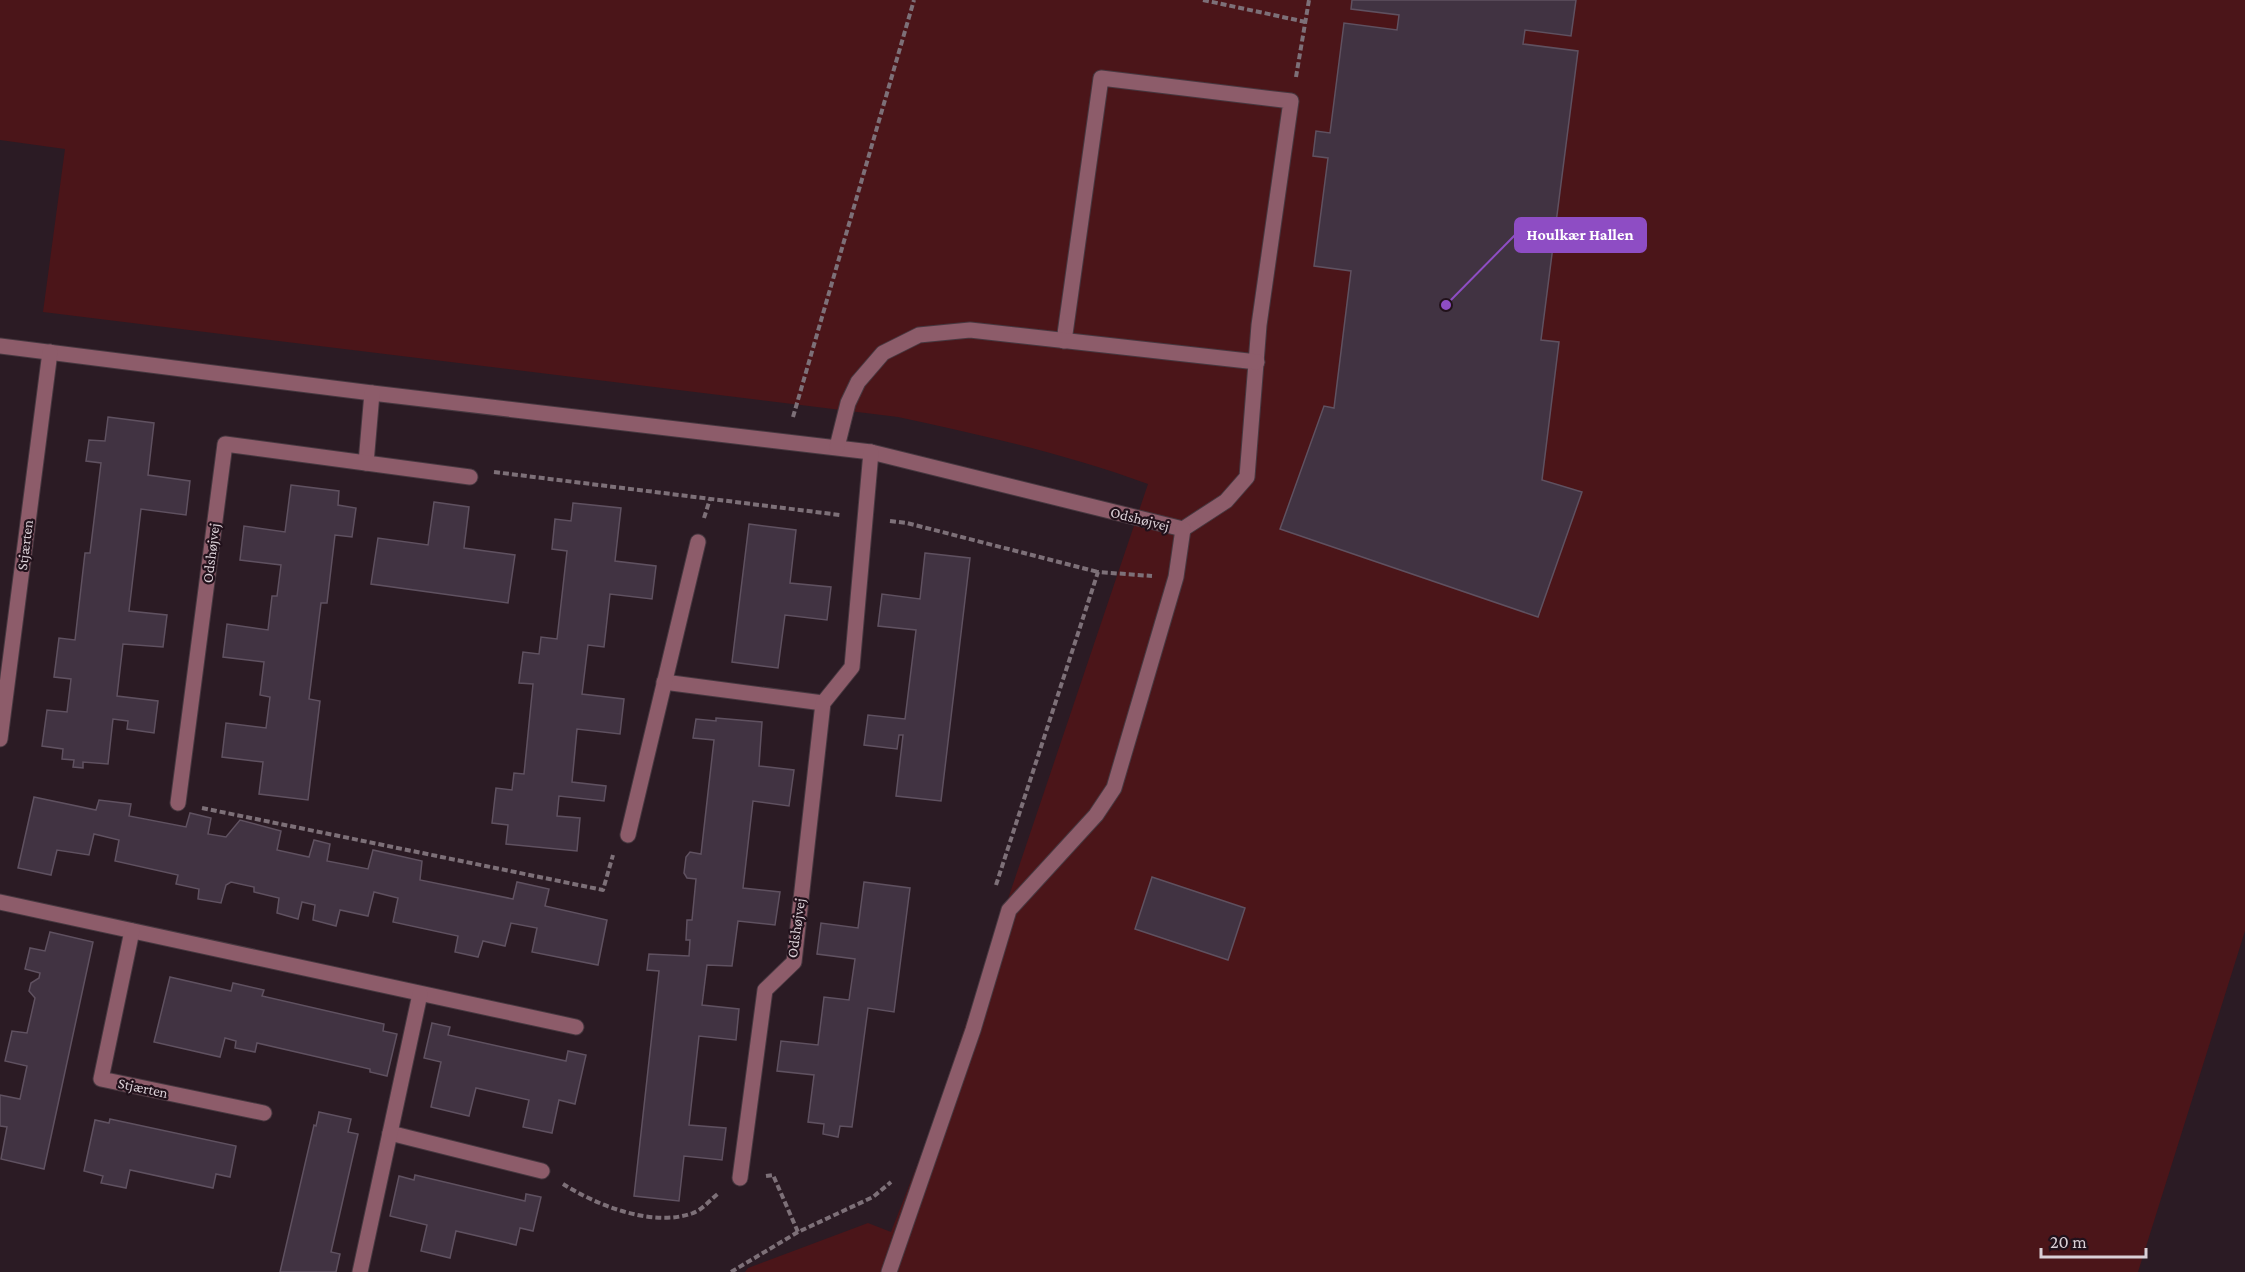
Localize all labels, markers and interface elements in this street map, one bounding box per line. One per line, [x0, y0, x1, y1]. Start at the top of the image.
callout: Houlkær Hallen [1515, 218, 1646, 252]
text: Houlkær Hallen [1526, 226, 1634, 243]
street label: Odshøjvej [1109, 504, 1171, 535]
street label: Stjærten [14, 519, 37, 571]
street label: Odshøjvej [199, 522, 224, 584]
street label: Odshøjvej [784, 897, 809, 959]
street label: Stjærten [116, 1075, 169, 1102]
scale bar [2041, 1221, 2146, 1259]
text: 20 m [2050, 1232, 2087, 1252]

